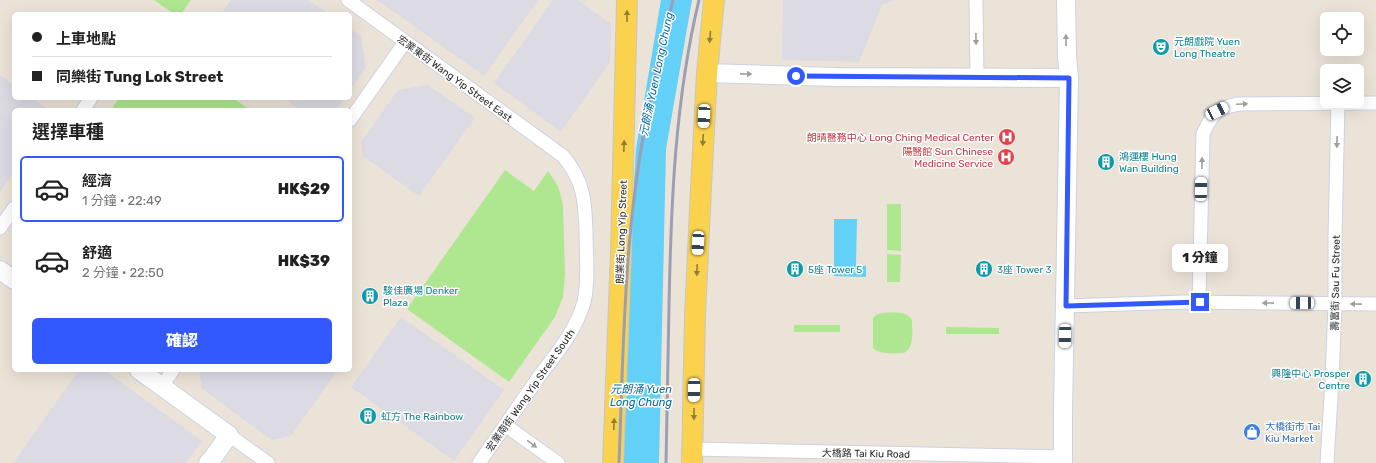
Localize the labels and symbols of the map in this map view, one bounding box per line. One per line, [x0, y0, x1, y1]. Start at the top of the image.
one-way arrow [624, 9, 630, 22]
water label: 元朗涌 Yuen Long Chung [637, 10, 676, 137]
one-way arrow [707, 31, 713, 43]
street label: 宏業東街 Wang Yip Street East [395, 33, 514, 125]
one-way arrow [973, 33, 979, 46]
one-way arrow [1063, 34, 1070, 46]
place label: 元朗戲院 Yuen Long Theatre [1174, 36, 1240, 60]
theatre icon: 元朗戲院 Yuen Long Theatre [1151, 37, 1171, 57]
route start [787, 67, 805, 85]
one-way arrow [740, 71, 752, 78]
car [1204, 100, 1230, 122]
one-way arrow [1236, 101, 1249, 107]
car [697, 104, 711, 128]
hospital icon: 朗晴醫務中心 Long Ching Medical Center [997, 127, 1017, 147]
place label: 朗晴醫務中心 Long Ching Medical Center [807, 132, 994, 144]
one-way arrow [700, 134, 706, 147]
one-way arrow [1334, 136, 1341, 148]
one-way arrow [620, 140, 627, 152]
place label: 陽醫館 Sun Chinese Medicine Service [902, 146, 993, 170]
hospital icon: 陽醫館 Sun Chinese Medicine Service [996, 147, 1016, 167]
place label: 鴻運樓 Hung Wan Building [1119, 151, 1179, 175]
building icon: 鴻運樓 Hung Wan Building [1096, 152, 1116, 172]
one-way arrow [1199, 156, 1205, 169]
car [1195, 177, 1207, 201]
street label: 朗業街 Long Yip Street [614, 180, 630, 284]
car [691, 231, 705, 255]
street label: 壽富街 Sau Fu Street [1329, 235, 1343, 331]
callout: 1 分鐘 [1172, 244, 1228, 272]
building icon: 5座 Tower 5 [785, 259, 805, 279]
building icon: 3座 Tower 3 [974, 259, 994, 279]
one-way arrow [694, 264, 700, 277]
place label: 5座 Tower 5 [808, 264, 862, 276]
place label: 3座 Tower 3 [997, 264, 1051, 276]
place label: 駿佳廣場 Denker Plaza [383, 285, 459, 309]
building icon: 駿佳廣場 Denker Plaza [360, 286, 380, 306]
route end [1191, 293, 1209, 311]
car [1290, 297, 1314, 309]
one-way arrow [1261, 300, 1274, 306]
one-way arrow [1349, 301, 1362, 307]
car [1059, 324, 1071, 348]
street label: 宏業南街 Wang Yip Street South [484, 327, 578, 454]
place label: 興隆中心 Prosper Centre [1271, 368, 1350, 392]
building icon: 興隆中心 Prosper Centre [1353, 369, 1373, 389]
car [688, 378, 700, 402]
water label: 元朗涌 Yuen Long Chung [610, 383, 672, 409]
building icon: 虹方 The Rainbow [358, 406, 378, 426]
one-way arrow [691, 408, 697, 421]
place label: 虹方 The Rainbow [381, 411, 463, 423]
one-way arrow [611, 418, 618, 430]
place label: 大橋街市 Tai Kiu Market [1265, 421, 1320, 445]
shop icon: 大橋街市 Tai Kiu Market [1242, 422, 1262, 442]
one-way arrow [526, 440, 537, 448]
street label: 大橋路 Tai Kiu Road [822, 447, 910, 461]

